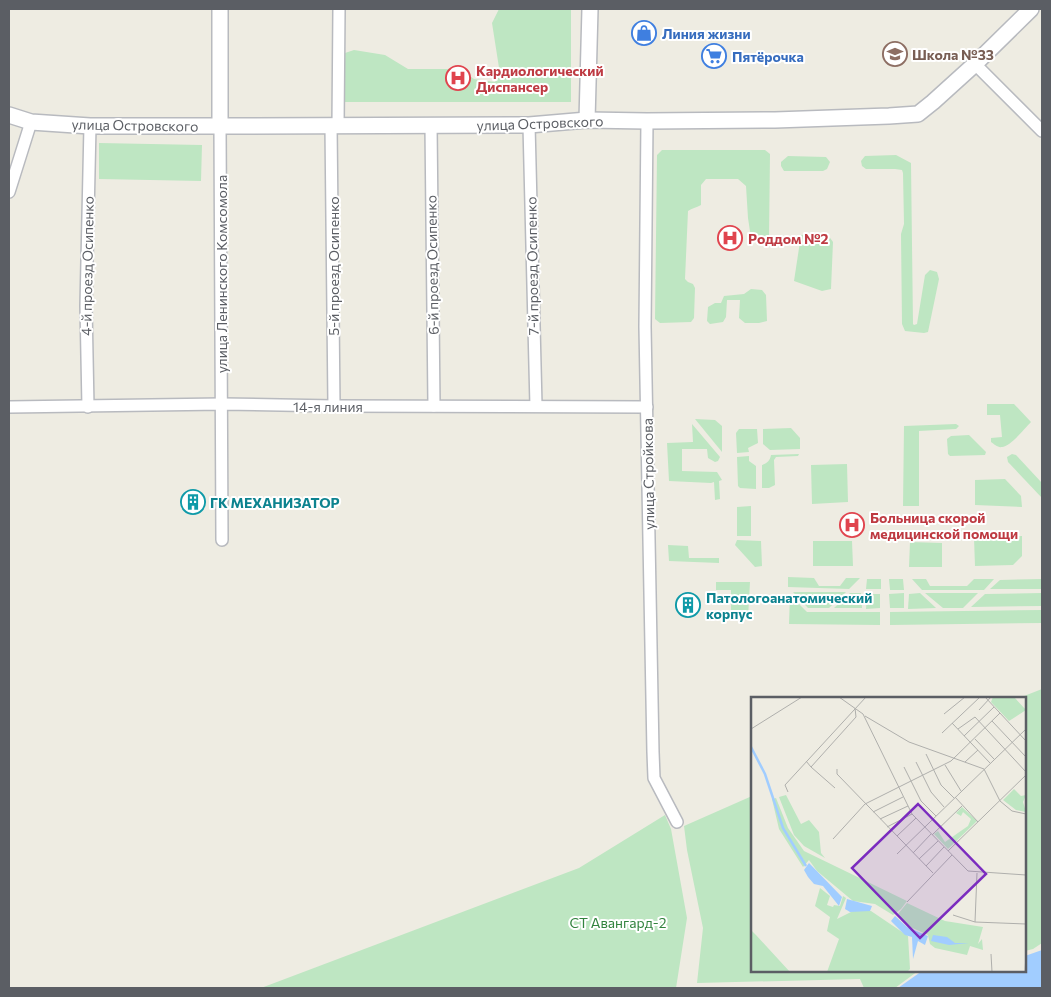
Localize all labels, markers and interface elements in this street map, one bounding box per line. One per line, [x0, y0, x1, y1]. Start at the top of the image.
shop icon: Линия жизни [631, 20, 657, 46]
place label: Линия жизни [662, 25, 751, 42]
school or university icon: Школа №33 [882, 41, 908, 67]
supermarket icon: Пятёрочка [701, 43, 727, 69]
place label: Школа №33 [912, 46, 994, 63]
place label: Пятёрочка [732, 48, 804, 65]
place label: Кардиологический Диспансер [476, 62, 604, 95]
hospital icon: Кардиологический Диспансер [445, 65, 471, 91]
street label: улица Островского [476, 112, 604, 134]
street label: улица Островского [71, 115, 199, 135]
street label: улица Ленинского Комсомола [213, 175, 230, 373]
street label: 6-й проезд Осипенко [422, 195, 442, 335]
street label: 4-й проезд Осипенко [77, 196, 97, 336]
street label: 5-й проезд Осипенко [325, 196, 342, 336]
street label: 7-й проезд Осипенко [522, 196, 542, 336]
hospital icon: Роддом №2 [717, 225, 743, 251]
place label: Роддом №2 [748, 230, 829, 247]
street label: 14-я линия [293, 398, 363, 415]
street label: улица Стройкова [639, 418, 657, 530]
building icon: ГК МЕХАНИЗАТОР [180, 489, 206, 515]
place label: ГК МЕХАНИЗАТОР [210, 494, 340, 511]
place label: Больница скорой медицинской помощи [870, 509, 1018, 542]
hospital icon: Больница скорой медицинской помощи [839, 512, 865, 538]
place label: Патологоанатомический корпус [706, 589, 872, 622]
building icon: Патологоанатомический корпус [675, 592, 701, 618]
inset map [751, 697, 1026, 972]
park label: СТ Авангард-2 [569, 914, 667, 931]

